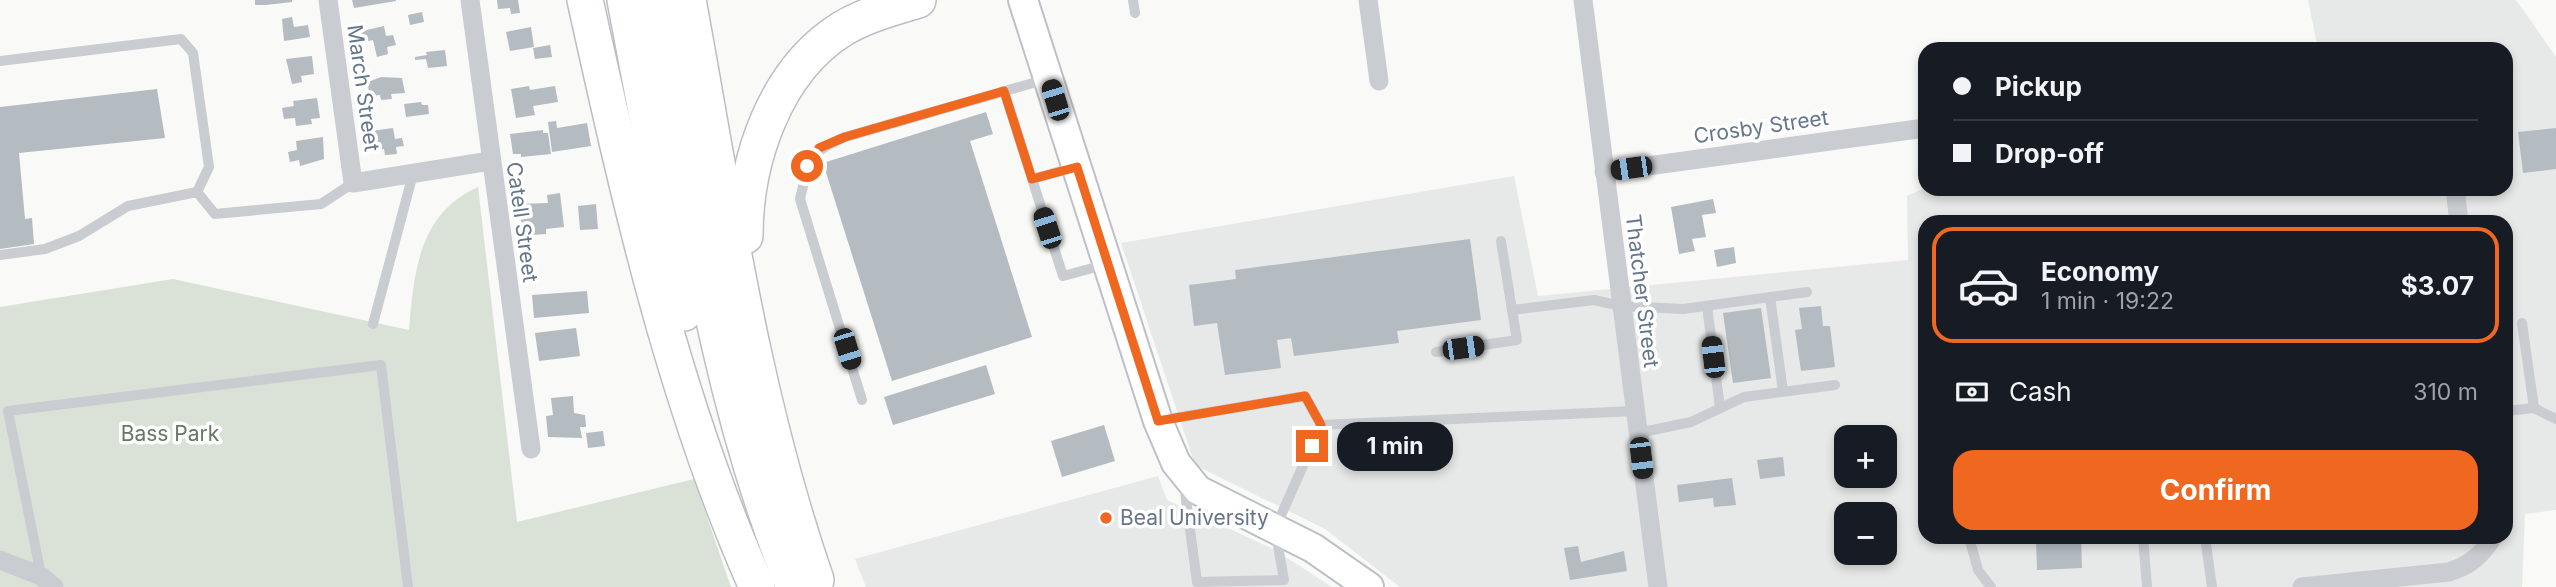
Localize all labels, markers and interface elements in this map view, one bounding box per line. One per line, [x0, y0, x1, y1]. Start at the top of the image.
street label: March Street [342, 23, 385, 153]
text: Pickup [1995, 71, 2082, 102]
car [1039, 77, 1072, 123]
street label: Crosby Street [1692, 105, 1830, 148]
text: Drop-off [1995, 138, 2104, 169]
route start [791, 150, 823, 182]
car [1609, 155, 1654, 181]
street label: Catell Street [502, 160, 543, 284]
car [1031, 205, 1064, 251]
street label: Thatcher Street [1621, 213, 1664, 369]
icon: car [1957, 254, 2020, 317]
text: Economy [2041, 256, 2159, 287]
text: $3.07 [2401, 270, 2474, 301]
text: 1 min · 19:22 [2041, 287, 2174, 315]
car [831, 326, 864, 372]
car [1441, 335, 1486, 361]
car [1701, 335, 1726, 379]
icon: cash [1953, 373, 1991, 411]
text: Cash [2009, 376, 2072, 407]
text: 310 m [2413, 378, 2478, 406]
park label: Bass Park [121, 421, 220, 446]
callout: 1 min [1336, 422, 1452, 471]
map controls [1834, 425, 1897, 565]
button: + [1834, 425, 1897, 488]
route end [1296, 430, 1328, 462]
text: 1 min [1367, 432, 1423, 460]
car [1629, 436, 1654, 480]
button: Confirm [1953, 450, 2478, 530]
button: − [1834, 502, 1897, 565]
place label: Beal University [1120, 505, 1269, 530]
marker: Beal University [1098, 510, 1114, 526]

